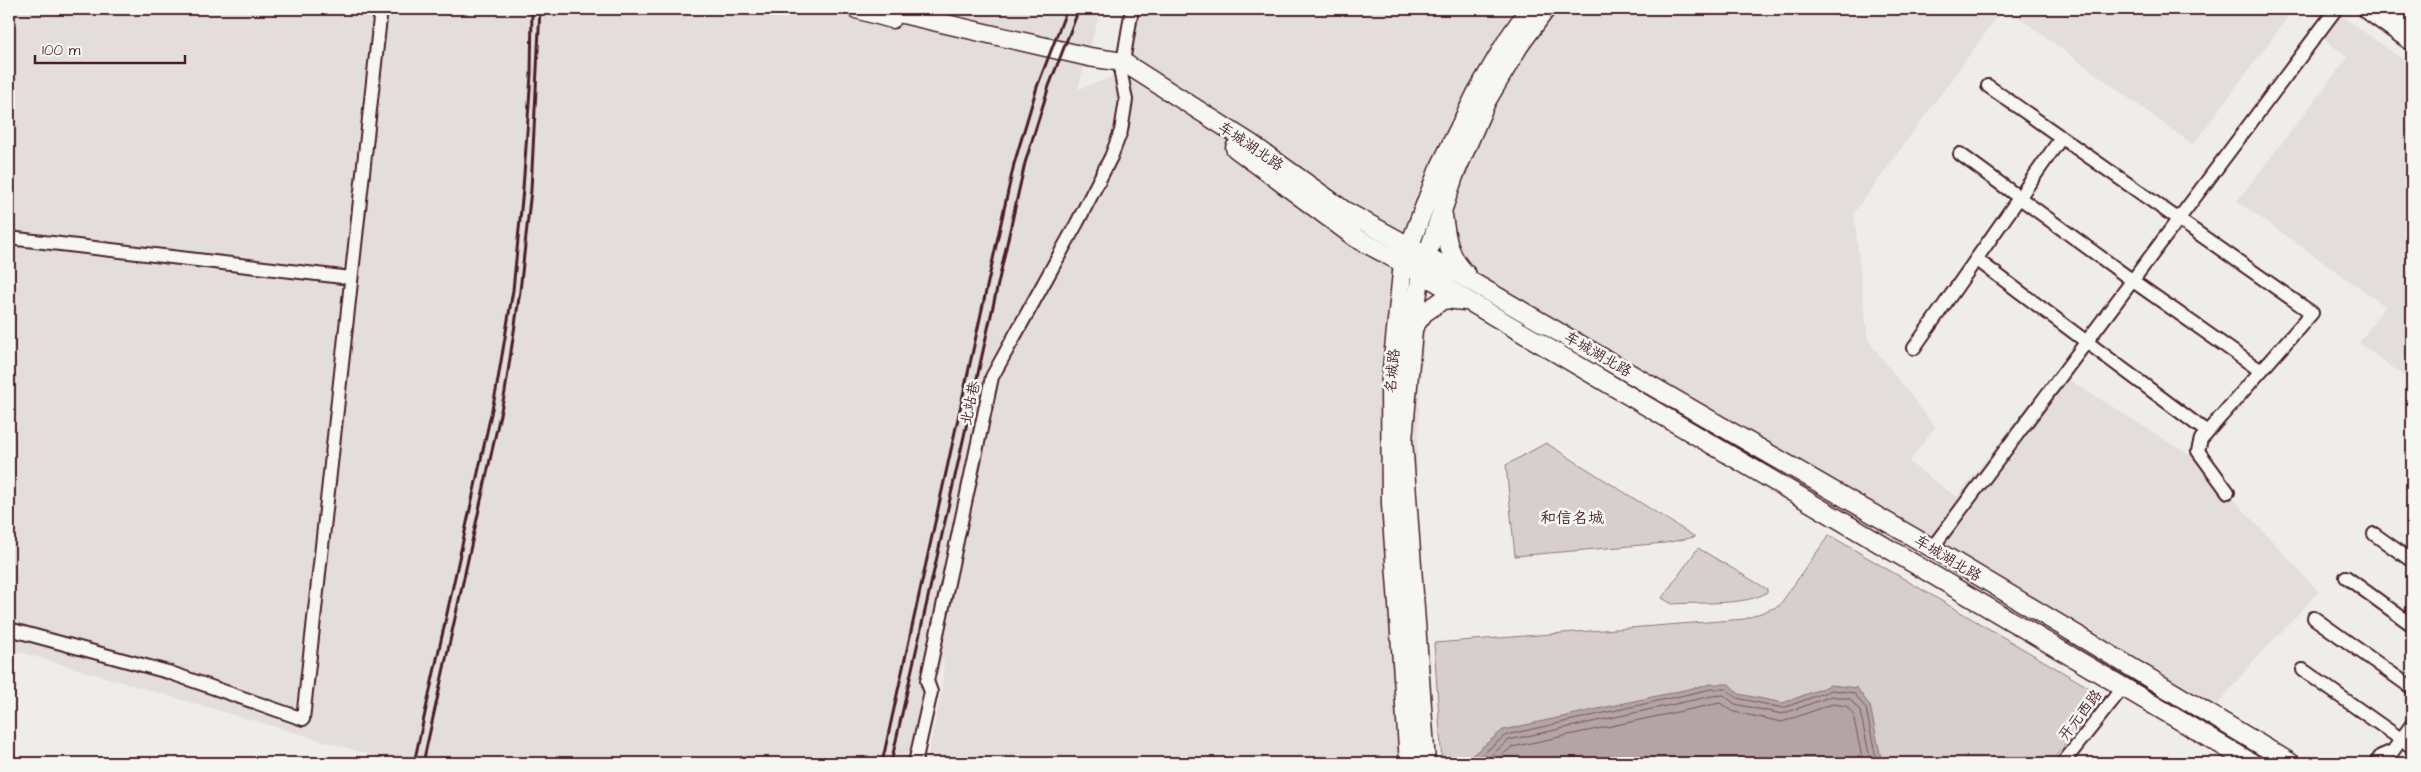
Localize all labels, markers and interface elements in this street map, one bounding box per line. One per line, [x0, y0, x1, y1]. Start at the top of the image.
scale bar [35, 32, 185, 64]
text: 100 m [42, 40, 81, 61]
street label: 车城湖北路 [1214, 117, 1288, 176]
street label: 车城湖北路 [1560, 327, 1635, 382]
street label: 名城路 [1380, 348, 1405, 394]
street label: 北站巷 [956, 379, 985, 427]
district label: 和信名城 [1540, 507, 1604, 529]
street label: 车城湖北路 [1910, 530, 1985, 587]
street label: 开元西路 [2054, 685, 2107, 745]

